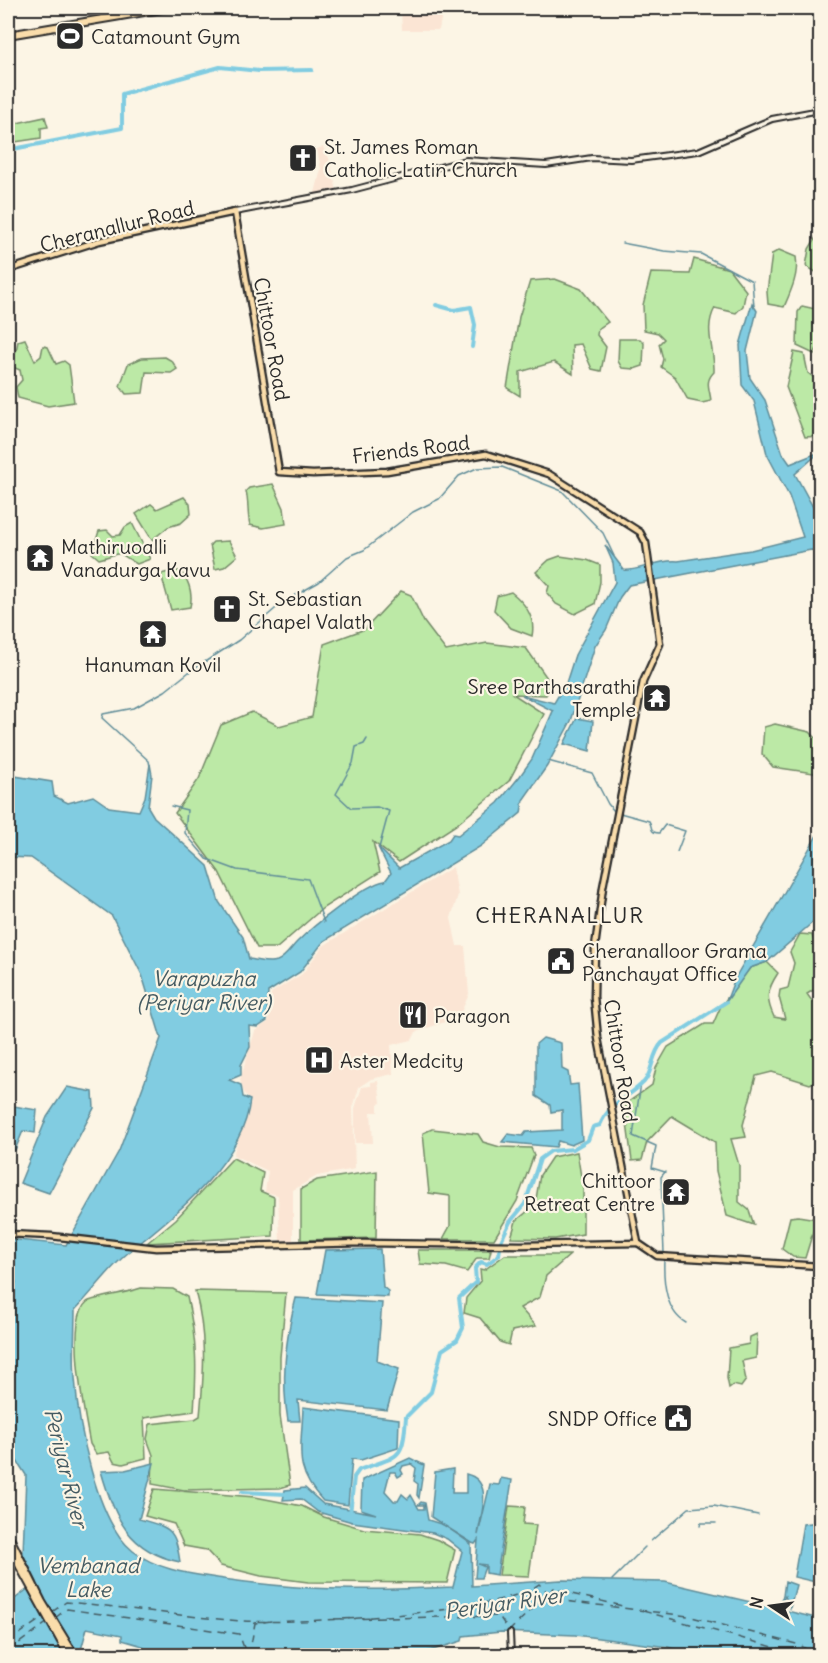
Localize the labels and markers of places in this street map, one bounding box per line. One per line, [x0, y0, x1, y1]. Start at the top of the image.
sports icon: Catamount Gym [54, 20, 86, 52]
place label: Catamount Gym [91, 24, 240, 49]
place label: St. James Roman Catholic Latin Church [324, 134, 518, 182]
church icon: St. James Roman Catholic Latin Church [287, 142, 319, 174]
place label: Mathiruoalli Vanadurga Kavu [61, 534, 211, 582]
temple icon: Mathiruoalli Vanadurga Kavu [24, 542, 56, 574]
place label: St. Sebastian Chapel Valath [248, 586, 373, 634]
church icon: St. Sebastian Chapel Valath [211, 593, 243, 625]
temple icon: Hanuman Kovil [137, 618, 169, 650]
place label: Hanuman Kovil [85, 652, 221, 677]
place label: Sree Parthasarathi Temple [468, 674, 636, 722]
temple icon: Sree Parthasarathi Temple [641, 682, 673, 714]
place label: Cheranalloor Grama Panchayat Office [582, 938, 767, 986]
public building icon: Cheranalloor Grama Panchayat Office [545, 945, 577, 977]
restaurant icon: Paragon [397, 999, 429, 1031]
place label: Paragon [434, 1003, 510, 1028]
hospital icon: Aster Medcity [303, 1044, 335, 1076]
place label: Aster Medcity [340, 1048, 464, 1073]
place label: Chittoor Retreat Centre [524, 1168, 655, 1216]
temple icon: Chittoor Retreat Centre [660, 1176, 692, 1208]
public building icon: SNDP Office [662, 1402, 694, 1434]
place label: SNDP Office [547, 1406, 657, 1431]

